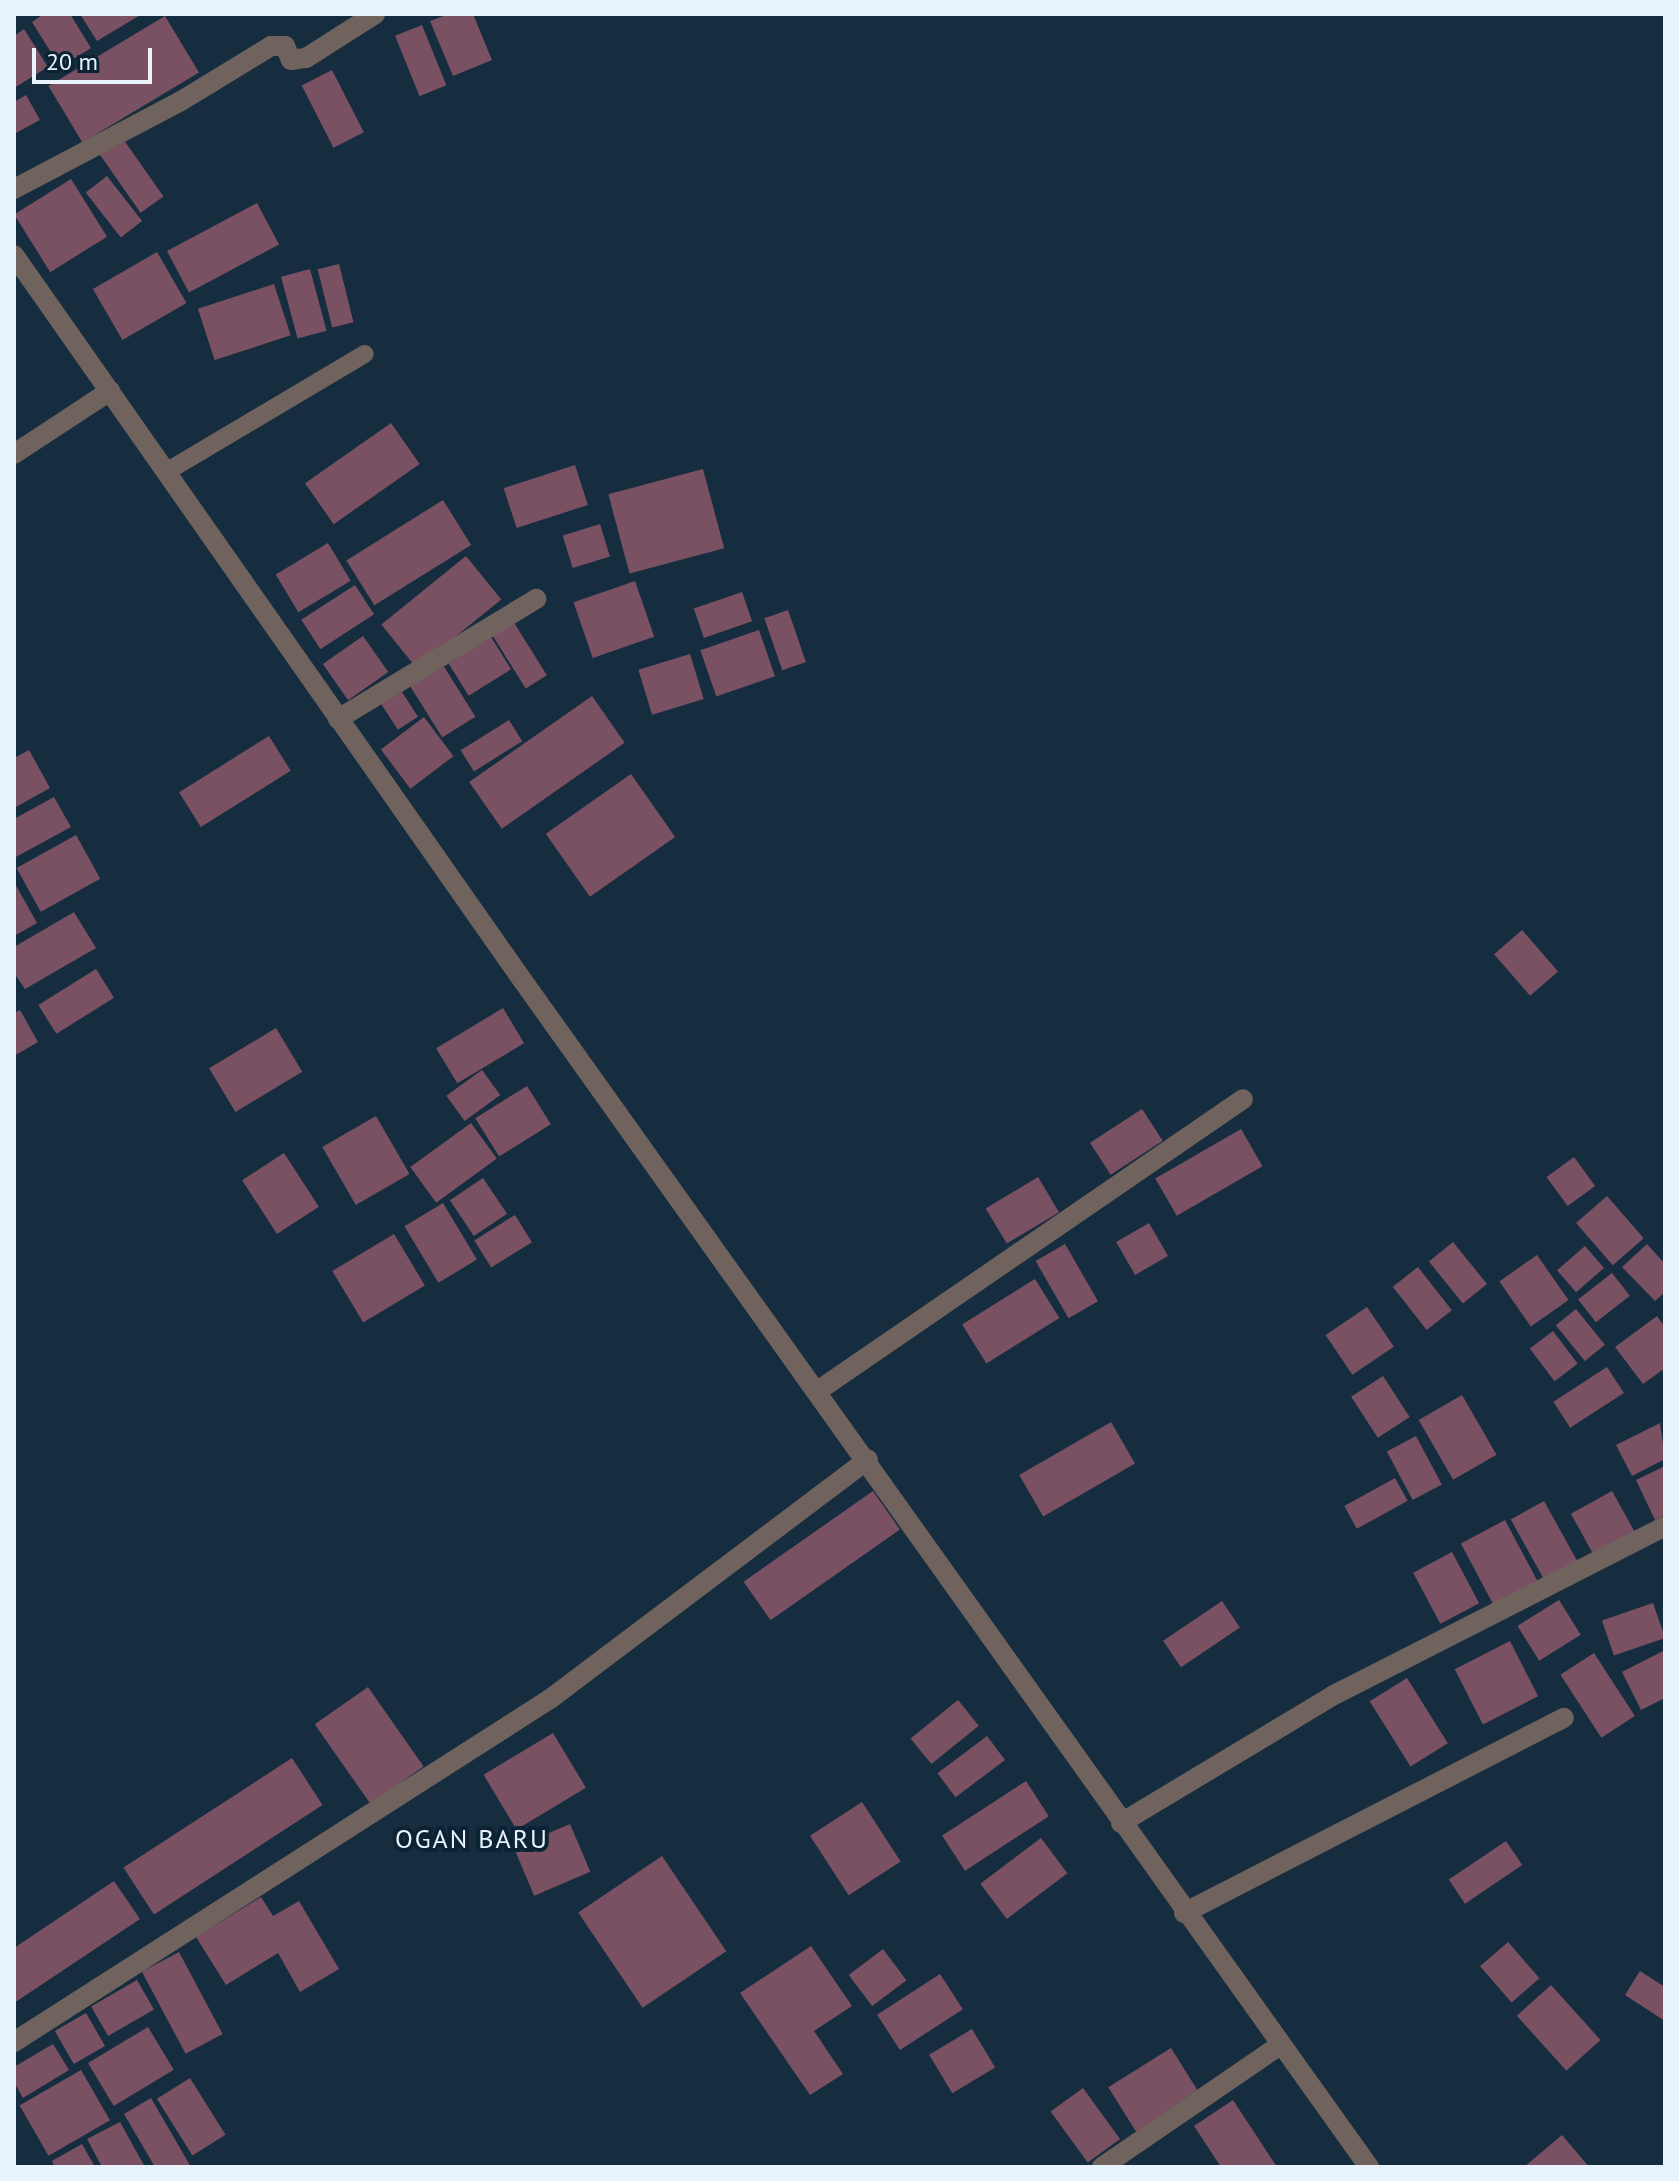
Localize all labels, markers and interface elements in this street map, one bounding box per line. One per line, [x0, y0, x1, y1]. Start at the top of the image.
scale bar [36, 32, 156, 82]
text: 20 m [46, 46, 98, 77]
district label: OGAN BARU [395, 1823, 549, 1855]

